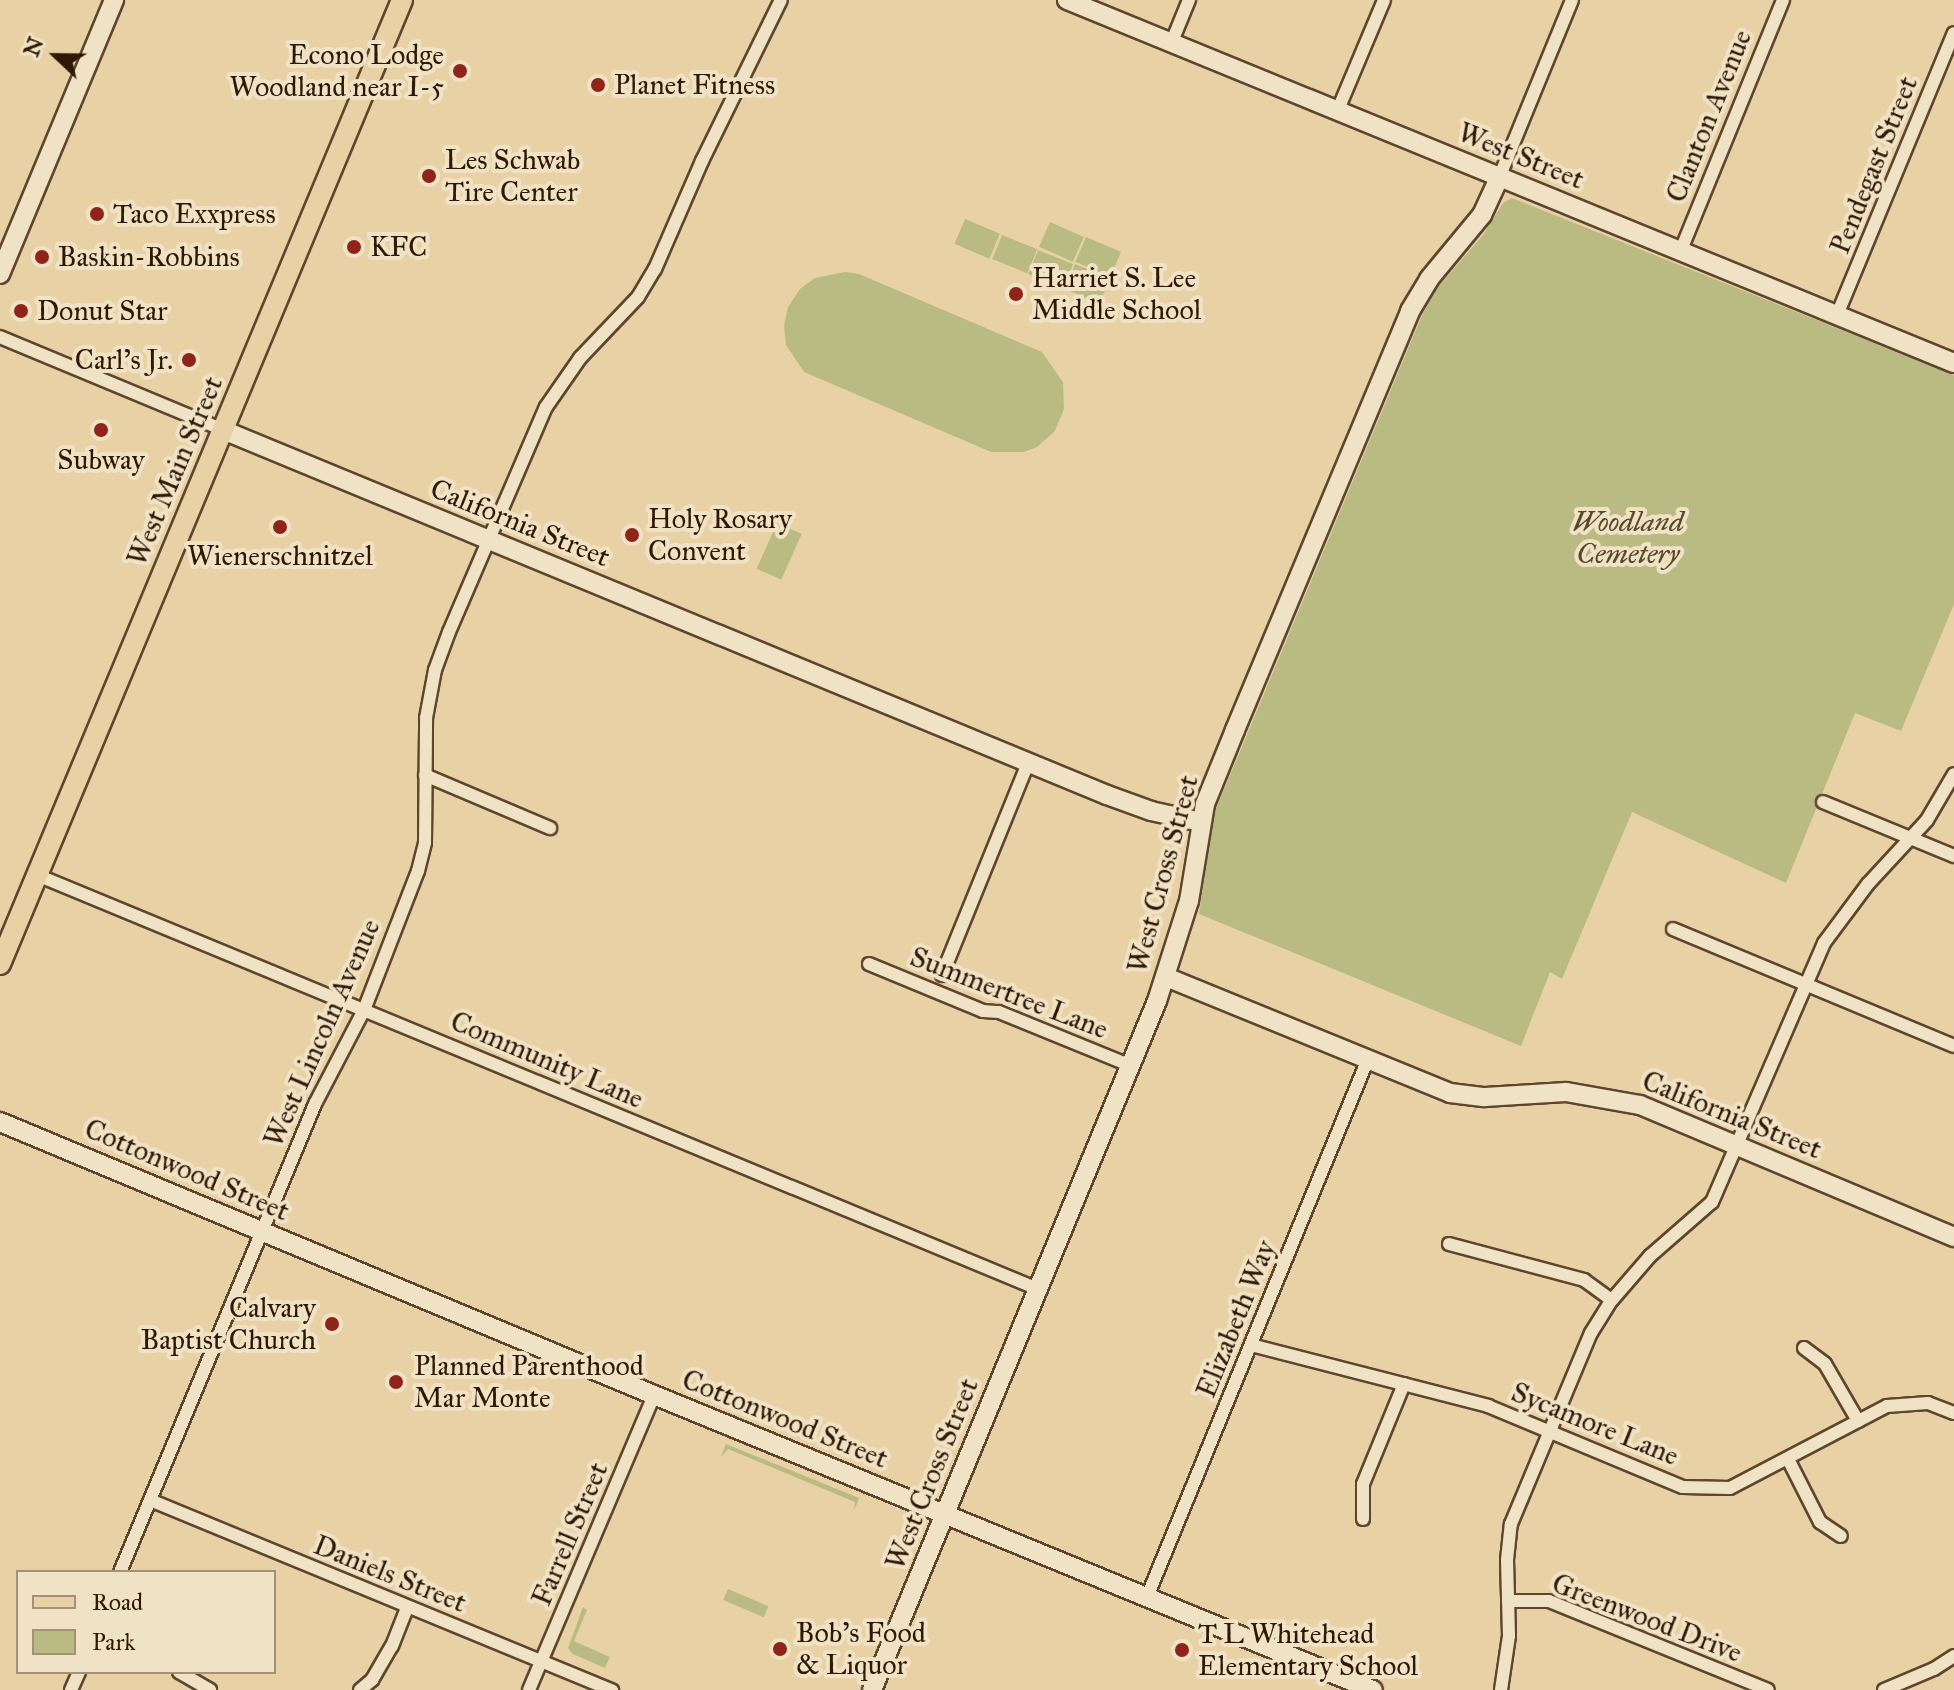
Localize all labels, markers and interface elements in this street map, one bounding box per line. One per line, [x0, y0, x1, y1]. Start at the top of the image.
north arrow [16, 16, 96, 96]
street label: Clanton Avenue [1659, 25, 1759, 207]
text: N [17, 33, 49, 61]
place label: Econo Lodge Woodland near I-5 [230, 38, 444, 104]
marker: Econo Lodge Woodland near I-5 [451, 62, 469, 80]
place label: Planet Fitness [614, 68, 775, 102]
street label: Pendegast Street [1823, 71, 1925, 259]
marker: Planet Fitness [589, 76, 607, 94]
street label: West Street [1453, 116, 1589, 196]
place label: Les Schwab Tire Center [445, 143, 580, 209]
marker: Les Schwab Tire Center [420, 167, 438, 185]
place label: Taco Exxpress [113, 197, 276, 231]
marker: Taco Exxpress [88, 205, 106, 223]
place label: KFC [370, 230, 427, 264]
marker: KFC [345, 238, 363, 256]
place label: Baskin-Robbins [58, 240, 240, 274]
marker: Baskin-Robbins [33, 248, 51, 266]
place label: Harriet S. Lee Middle School [1032, 261, 1201, 327]
marker: Harriet S. Lee Middle School [1007, 285, 1025, 303]
place label: Donut Star [37, 294, 168, 328]
marker: Donut Star [12, 302, 30, 320]
place label: Carl's Jr. [75, 343, 173, 377]
marker: Carl's Jr. [180, 351, 198, 369]
street label: West Main Street [120, 371, 230, 571]
marker: Subway [92, 421, 110, 439]
place label: Subway [57, 443, 145, 477]
street label: California Street [425, 472, 615, 574]
place label: Holy Rosary Convent [648, 502, 792, 568]
park label: Woodland Cemetery [1572, 505, 1684, 571]
marker: Wienerschnitzel [271, 518, 289, 536]
marker: Holy Rosary Convent [623, 526, 641, 544]
place label: Wienerschnitzel [187, 539, 373, 573]
street label: West Cross Street [1120, 772, 1206, 976]
street label: West Lincoln Avenue [257, 914, 387, 1152]
street label: Summertree Lane [905, 940, 1113, 1046]
street label: Community Lane [446, 1004, 648, 1116]
street label: California Street [1637, 1064, 1827, 1166]
street label: Cottonwood Street [80, 1112, 294, 1228]
street label: Elizabeth Way [1189, 1235, 1283, 1403]
place label: Calvary Baptist Church [141, 1291, 316, 1357]
marker: Calvary Baptist Church [323, 1315, 341, 1333]
place label: Planned Parenthood Mar Monte [414, 1349, 644, 1415]
street label: Cottonwood Street [677, 1362, 893, 1476]
marker: Planned Parenthood Mar Monte [385, 1371, 407, 1393]
street label: West Cross Street [878, 1374, 986, 1574]
street label: Sycamore Lane [1506, 1375, 1684, 1473]
street label: Farrell Street [525, 1457, 615, 1611]
street label: Daniels Street [309, 1528, 471, 1620]
street label: Greenwood Drive [1547, 1566, 1747, 1670]
legend [16, 1570, 276, 1674]
text: Road [92, 1587, 143, 1617]
place label: Bob's Food & Liquor [796, 1616, 926, 1682]
place label: T L Whitehead Elementary School [1198, 1617, 1418, 1683]
text: Park [92, 1627, 135, 1657]
marker: Bob's Food & Liquor [771, 1640, 789, 1658]
marker: T L Whitehead Elementary School [1173, 1641, 1191, 1659]

